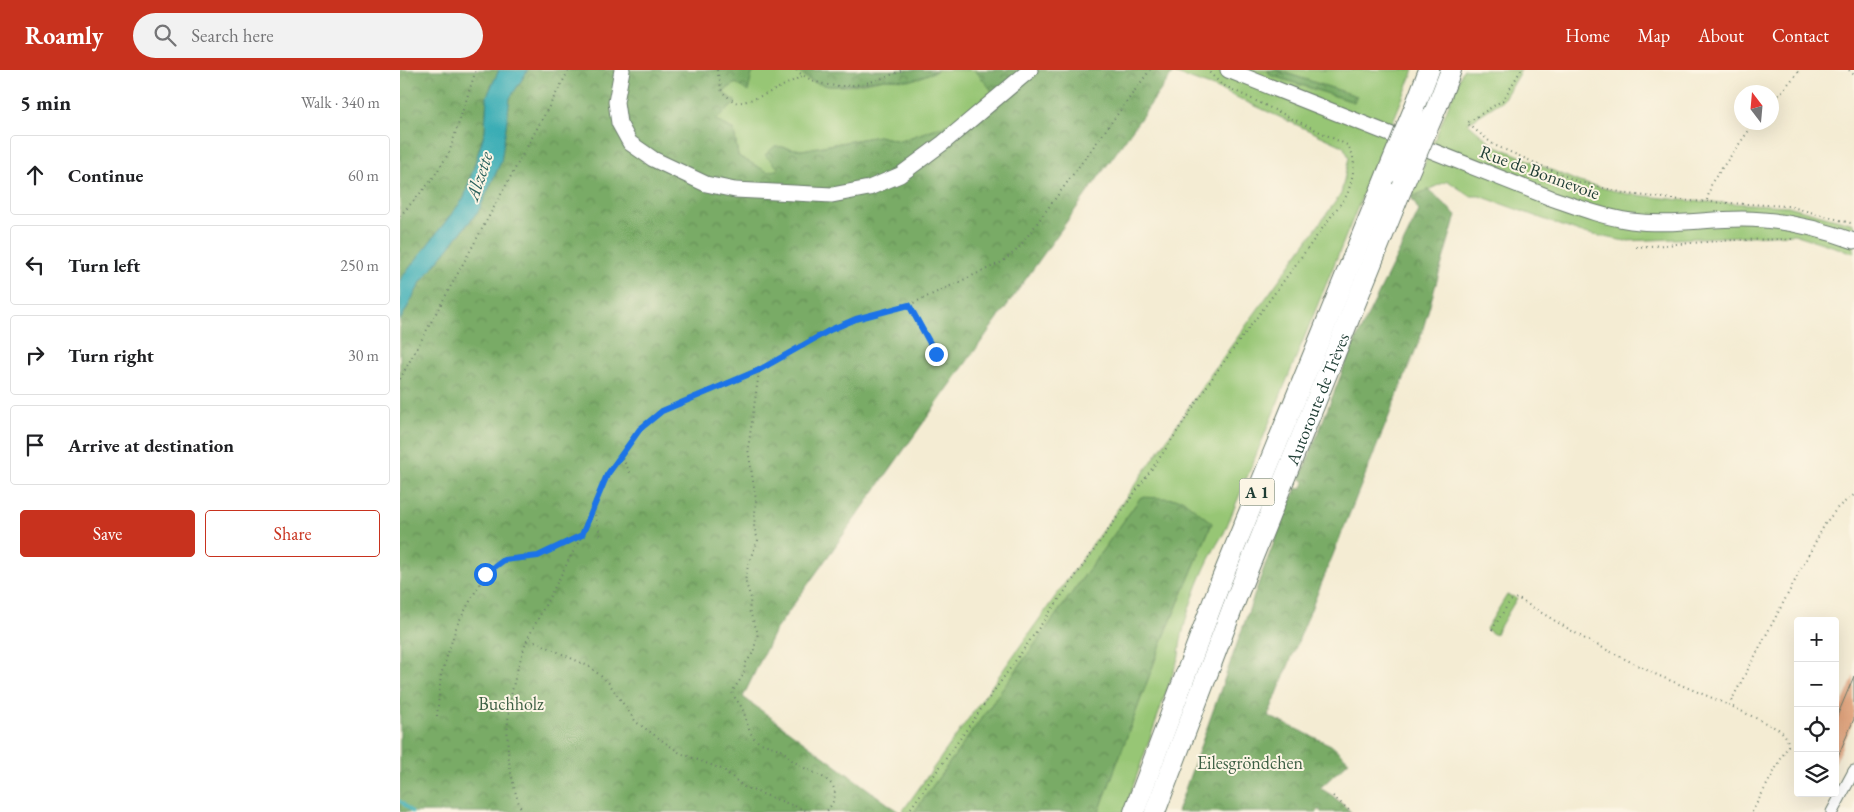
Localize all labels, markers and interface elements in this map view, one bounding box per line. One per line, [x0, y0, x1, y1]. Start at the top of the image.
search box [133, 13, 483, 58]
text: Roamly [25, 20, 103, 51]
icon: search [151, 21, 179, 49]
text: Search here [191, 23, 274, 48]
text: Home [1565, 24, 1610, 47]
text: Map [1638, 24, 1670, 47]
text: About [1698, 24, 1744, 47]
text: Contact [1772, 24, 1829, 47]
north arrow [1734, 85, 1779, 130]
text: 5 min [20, 89, 71, 116]
text: Walk · 340 m [301, 92, 380, 113]
street label: Rue de Bonnevoie [1477, 140, 1603, 204]
water label: Alzette [459, 148, 499, 205]
icon: ahead [21, 161, 49, 189]
text: Continue [68, 163, 143, 188]
text: 60 m [348, 165, 379, 186]
icon: left [21, 251, 49, 279]
text: Turn left [68, 253, 140, 278]
text: 250 m [340, 255, 379, 276]
street label: Autoroute de Trèves [1279, 329, 1354, 469]
icon: right [21, 341, 49, 369]
text: Turn right [68, 343, 154, 368]
route end [925, 343, 948, 366]
text: 30 m [348, 345, 379, 366]
icon: arrive [21, 431, 49, 459]
text: Arrive at destination [68, 433, 234, 458]
road number: A 1 [1240, 478, 1274, 506]
button: Save [20, 510, 195, 557]
button: Share [205, 510, 380, 557]
route start [474, 563, 497, 586]
map controls [1794, 617, 1839, 797]
button: + [1794, 617, 1839, 662]
button: − [1794, 662, 1839, 707]
park label: Buchholz [478, 692, 544, 715]
button: locate [1794, 707, 1839, 752]
park label: Eilesgröndchen [1197, 751, 1304, 774]
button: layers [1794, 752, 1839, 797]

